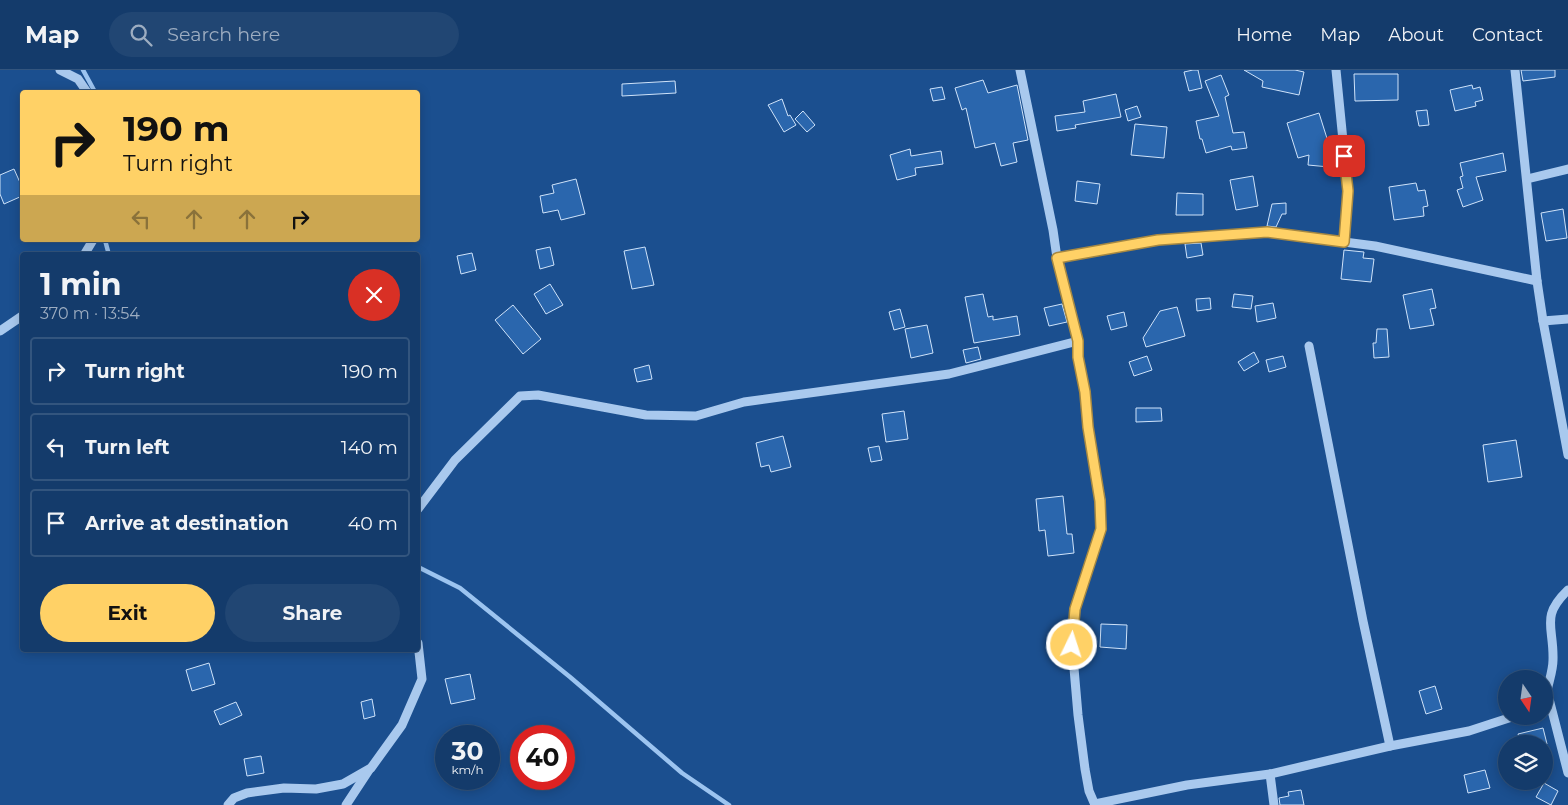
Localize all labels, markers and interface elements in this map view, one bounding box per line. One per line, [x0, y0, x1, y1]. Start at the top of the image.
search box [109, 12, 459, 57]
text: Map [25, 20, 79, 49]
icon: search [127, 21, 155, 49]
text: Search here [167, 23, 280, 46]
text: Home [1236, 24, 1292, 46]
text: Map [1320, 24, 1360, 46]
text: About [1388, 24, 1444, 46]
text: Contact [1472, 24, 1543, 46]
text: 190 m [123, 107, 229, 150]
icon: right [40, 110, 105, 175]
pin [1323, 135, 1365, 177]
icon: arrive [1330, 142, 1358, 170]
text: Turn right [123, 150, 233, 177]
icon: left [127, 205, 155, 233]
icon: ahead [180, 205, 208, 233]
icon: ahead [233, 205, 261, 233]
icon: right [286, 205, 314, 233]
text: 1 min [40, 266, 121, 303]
button: close [348, 269, 400, 321]
text: 370 m · 13:54 [40, 304, 140, 323]
icon: right [42, 357, 70, 385]
text: Turn right [85, 360, 185, 383]
text: 190 m [342, 360, 398, 383]
icon: left [42, 433, 70, 461]
text: Turn left [85, 436, 170, 459]
text: 140 m [341, 436, 398, 459]
icon: arrive [42, 509, 70, 537]
text: Arrive at destination [85, 512, 289, 535]
text: 40 m [348, 512, 398, 535]
button: Exit [40, 584, 215, 642]
button: Share [225, 584, 400, 642]
position arrow [1045, 618, 1097, 670]
north arrow [1498, 670, 1552, 725]
map controls [1498, 670, 1553, 790]
speed limit sign: 40 [510, 725, 575, 790]
button: layers [1498, 735, 1553, 790]
text: 30 [452, 736, 483, 766]
text: km/h [451, 762, 484, 777]

